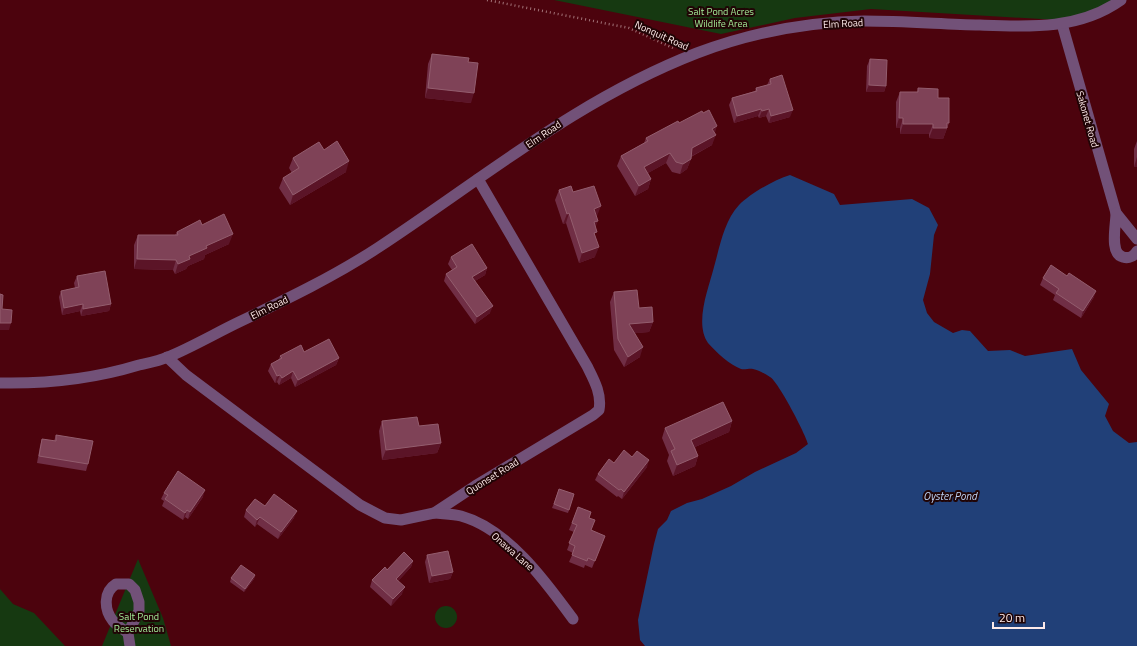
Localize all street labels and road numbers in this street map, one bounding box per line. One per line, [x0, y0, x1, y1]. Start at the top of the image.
street label: Elm Road [823, 15, 863, 32]
street label: Nonquit Road [632, 17, 691, 54]
street label: Sakonet Road [1072, 89, 1103, 149]
street label: Elm Road [522, 117, 564, 152]
street label: Elm Road [248, 292, 291, 323]
street label: Quonset Road [463, 454, 522, 499]
street label: Onawa Lane [488, 529, 537, 574]

